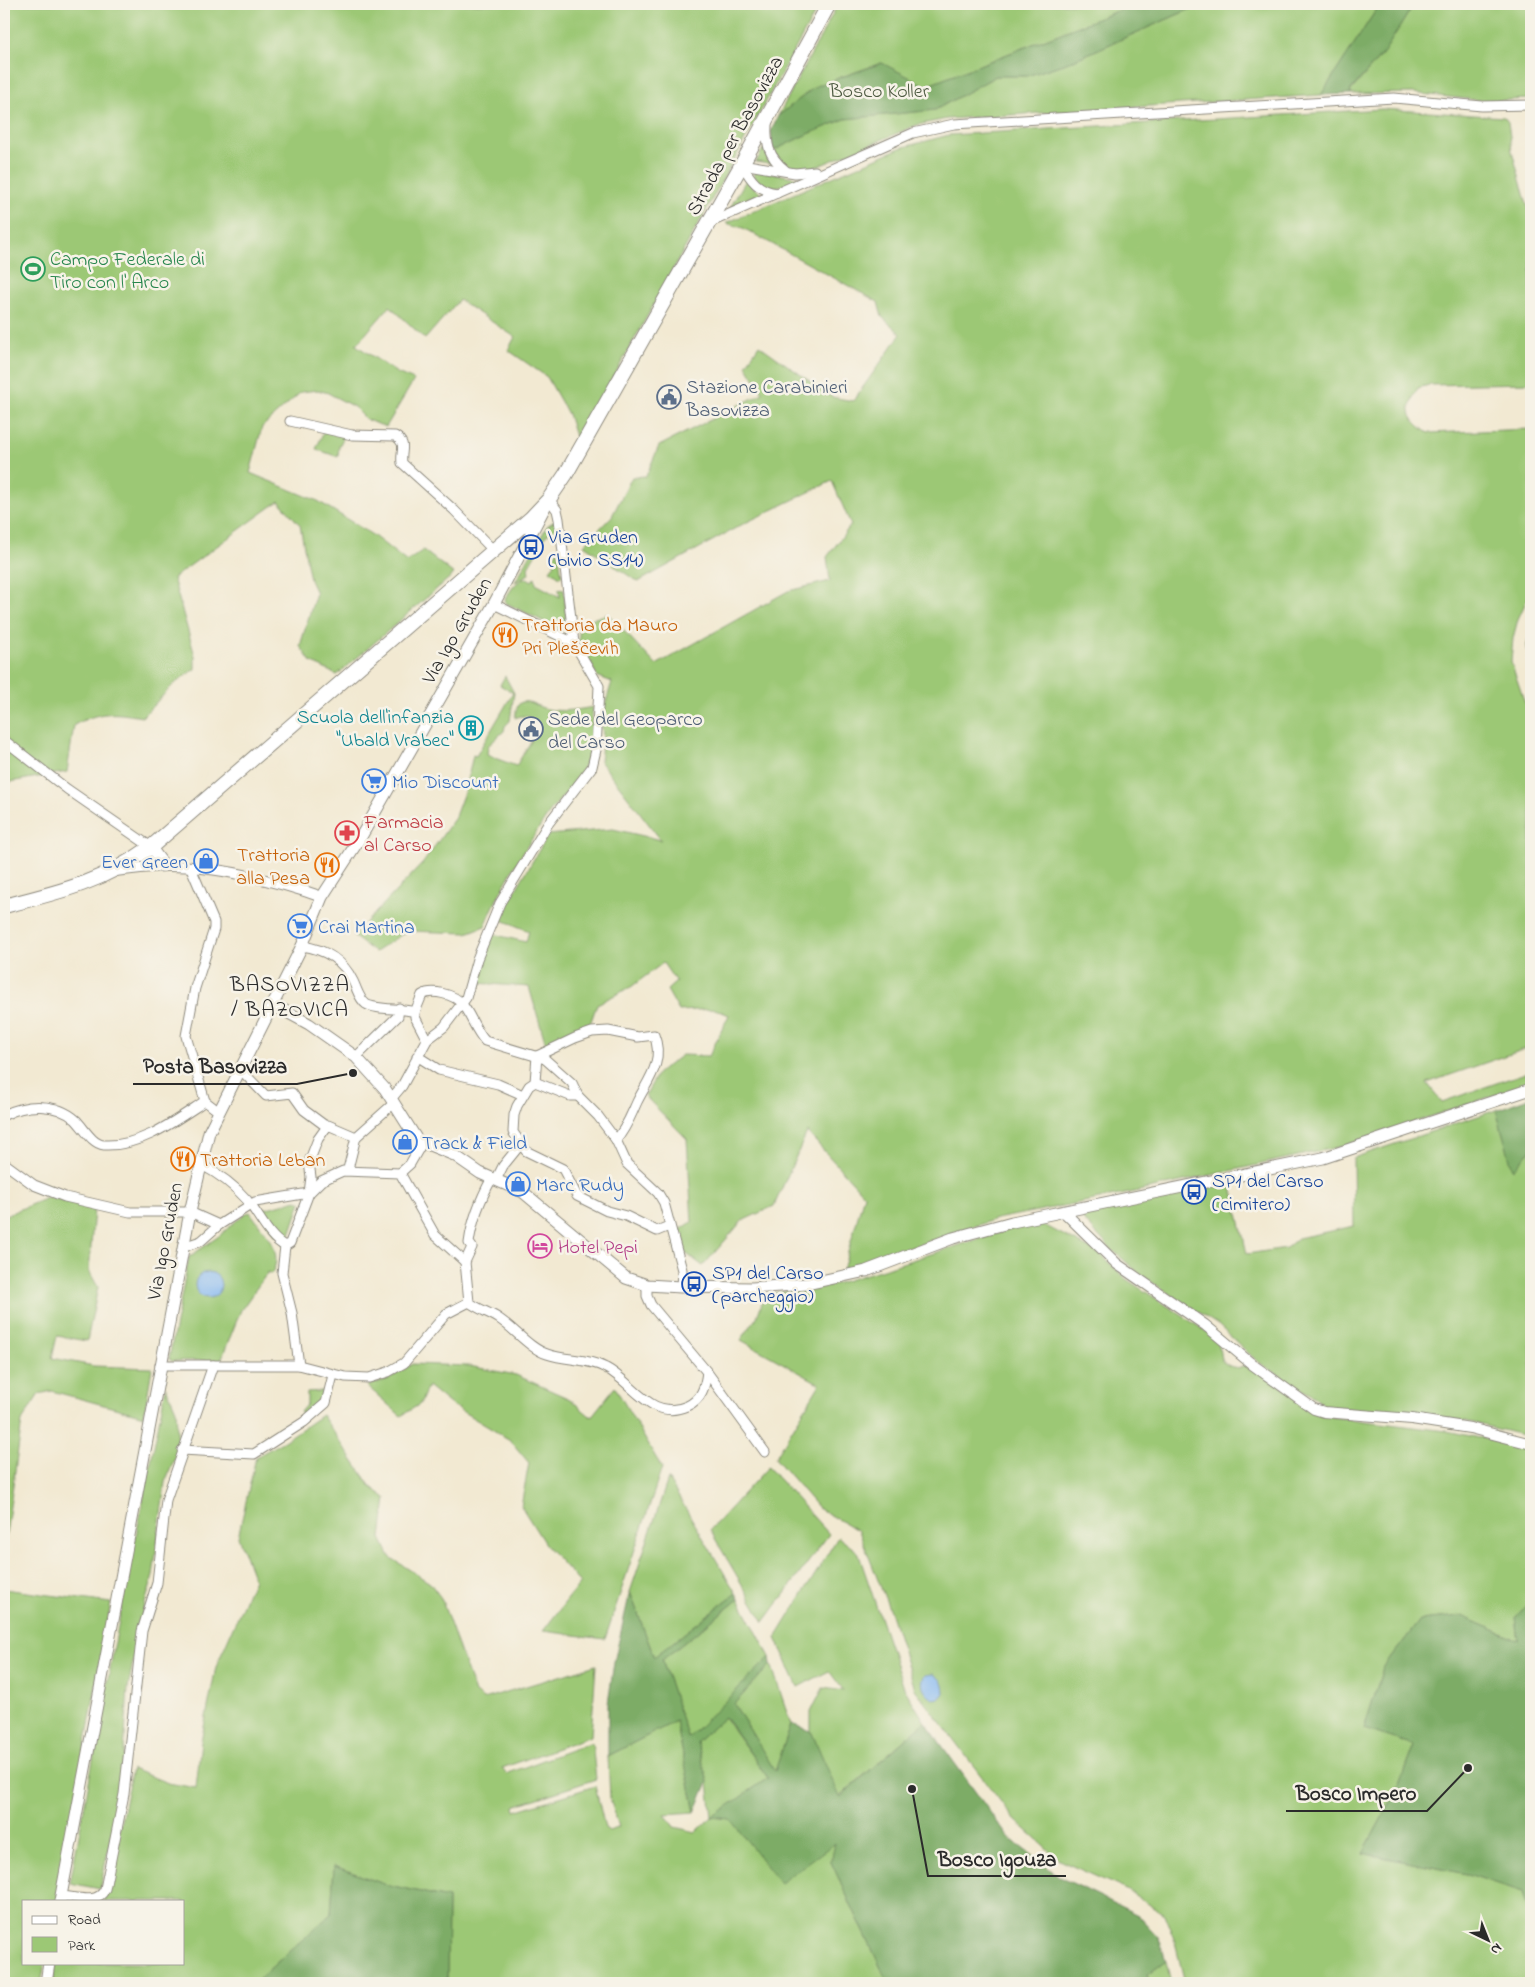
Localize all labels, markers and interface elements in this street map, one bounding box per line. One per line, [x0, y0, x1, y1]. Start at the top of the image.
street label: Strada per Basovizza [680, 51, 792, 221]
park label: Bosco Koller [828, 78, 930, 107]
place label: Campo Federale di Tiro con l' Arco [50, 246, 205, 298]
sports icon: Campo Federale di Tiro con l' Arco [20, 256, 46, 282]
place label: Stazione Carabinieri Basovizza [685, 374, 848, 426]
public building icon: Stazione Carabinieri Basovizza [656, 384, 682, 410]
place label: Via Gruden (bivio SS14) [547, 524, 644, 576]
bus stop icon: Via Gruden (bivio SS14) [518, 534, 544, 560]
street label: Via Igo Gruden [415, 572, 501, 691]
place label: Trattoria da Mauro Pri Pleščevih [522, 612, 678, 664]
restaurant icon: Trattoria da Mauro Pri Pleščevih [492, 622, 518, 648]
place label: Scuola dell'infanzia "Ubald Vrabec" [297, 704, 454, 756]
place label: Sede del Geoparco del Carso [548, 706, 703, 758]
building icon: Scuola dell'infanzia "Ubald Vrabec" [458, 715, 484, 741]
public building icon: Sede del Geoparco del Carso [518, 716, 544, 742]
supermarket icon: Mio Discount [361, 768, 387, 794]
place label: Mio Discount [392, 769, 499, 798]
place label: Farmacia al Carso [363, 809, 444, 861]
pharmacy icon: Farmacia al Carso [334, 820, 360, 846]
place label: Trattoria alla Pesa [236, 842, 310, 894]
shop icon: Ever Green [193, 848, 219, 874]
place label: Ever Green [101, 849, 188, 878]
restaurant icon: Trattoria alla Pesa [314, 852, 340, 878]
supermarket icon: Crai Martina [287, 913, 313, 939]
place label: Crai Martina [318, 914, 415, 943]
district label: BASOVIZZA / BAZOVICA [229, 970, 350, 1027]
callout: Posta Basovizza [133, 1048, 297, 1084]
text: Posta Basovizza [143, 1053, 287, 1083]
shop icon: Track & Field [392, 1129, 418, 1155]
place label: Track & Field [422, 1130, 527, 1159]
restaurant icon: Trattoria Leban [170, 1146, 196, 1172]
place label: Trattoria Leban [200, 1147, 326, 1176]
place label: SP1 del Carso (cimitero) [1212, 1168, 1324, 1220]
shop icon: Marc Rudy [505, 1171, 531, 1197]
place label: Marc Rudy [536, 1172, 624, 1201]
bus stop icon: SP1 del Carso (cimitero) [1181, 1179, 1207, 1205]
street label: Via Igo Gruden [141, 1180, 193, 1304]
hotel icon: Hotel Pepi [527, 1233, 553, 1259]
place label: Hotel Pepi [558, 1234, 638, 1263]
place label: SP1 del Carso (parcheggio) [712, 1260, 824, 1313]
bus stop icon: SP1 del Carso (parcheggio) [681, 1271, 707, 1297]
callout: Bosco Impero [1286, 1775, 1427, 1811]
text: Bosco Impero [1295, 1780, 1416, 1810]
callout: Bosco Igouza [928, 1840, 1066, 1876]
text: Bosco Igouza [937, 1846, 1056, 1878]
legend [22, 1900, 185, 1964]
text: Road [68, 1909, 101, 1931]
north arrow [1462, 1914, 1512, 1964]
text: Park [68, 1935, 96, 1957]
text: N [1485, 1938, 1506, 1959]

